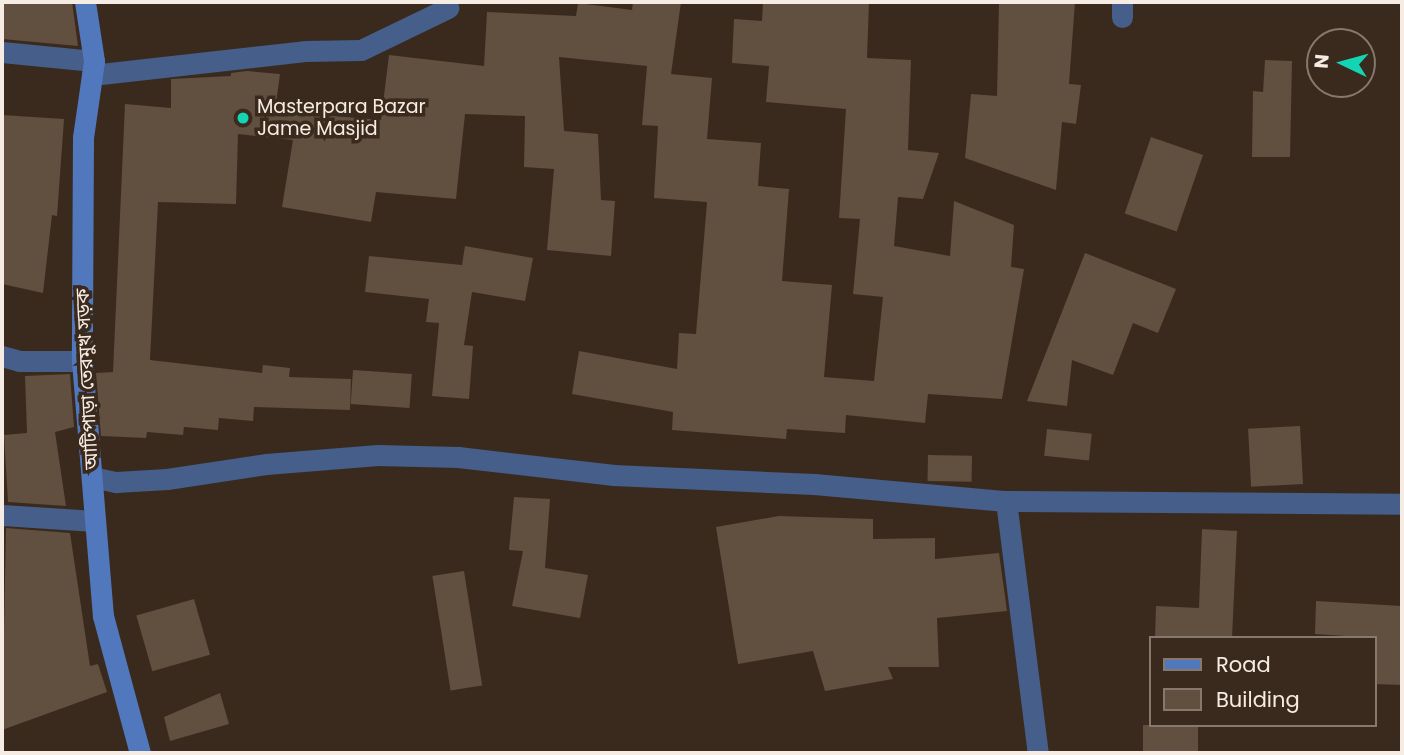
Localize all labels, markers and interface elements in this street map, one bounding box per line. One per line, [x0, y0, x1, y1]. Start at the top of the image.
north arrow [1306, 28, 1376, 98]
text: N [1308, 53, 1336, 70]
place label: Masterpara Bazar Jame Masjid [257, 96, 426, 140]
marker: Masterpara Bazar Jame Masjid [235, 110, 251, 126]
street label: আটিপাড়া তেরমুখ সড়ক [71, 288, 103, 470]
legend [1148, 636, 1376, 727]
text: Road [1216, 650, 1271, 679]
text: Building [1216, 685, 1300, 714]

